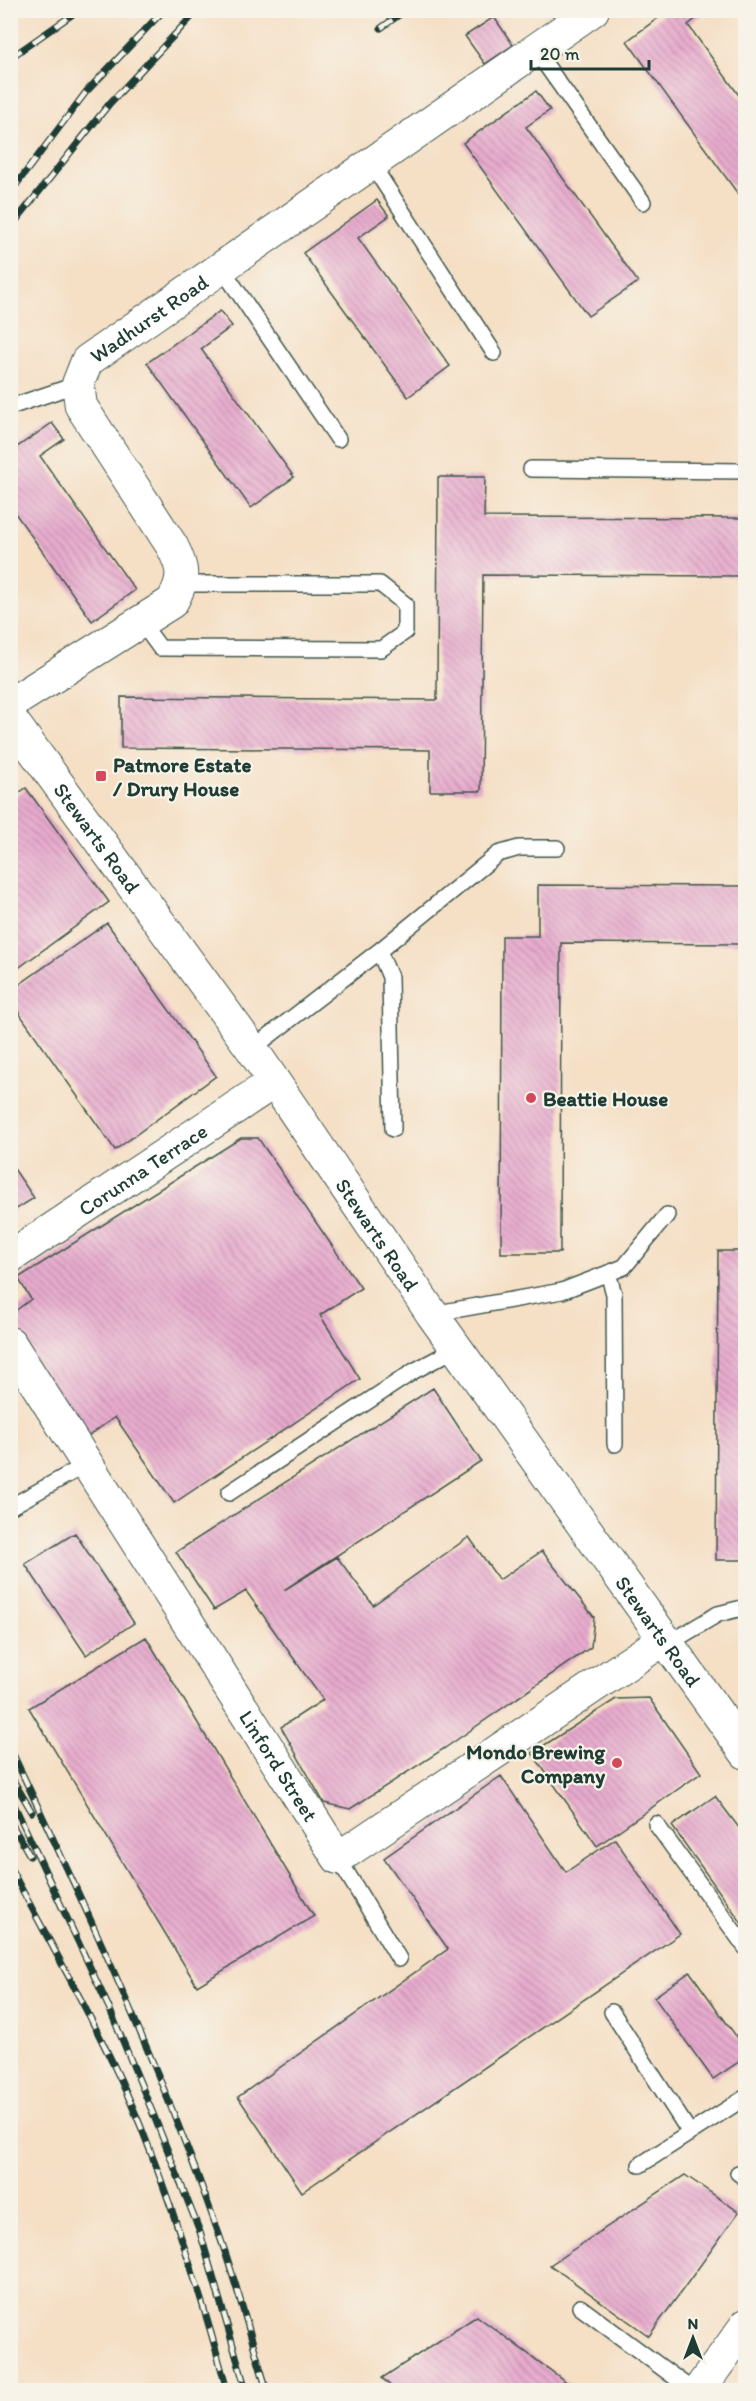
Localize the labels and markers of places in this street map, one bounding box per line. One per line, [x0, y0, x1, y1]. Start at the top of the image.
place label: Patmore Estate / Drury House [112, 752, 251, 802]
marker: Patmore Estate / Drury House [94, 769, 108, 783]
place label: Beattie House [543, 1086, 668, 1111]
marker: Beattie House [524, 1091, 538, 1105]
place label: Mondo Brewing Company [466, 1739, 606, 1789]
marker: Mondo Brewing Company [610, 1756, 624, 1770]

